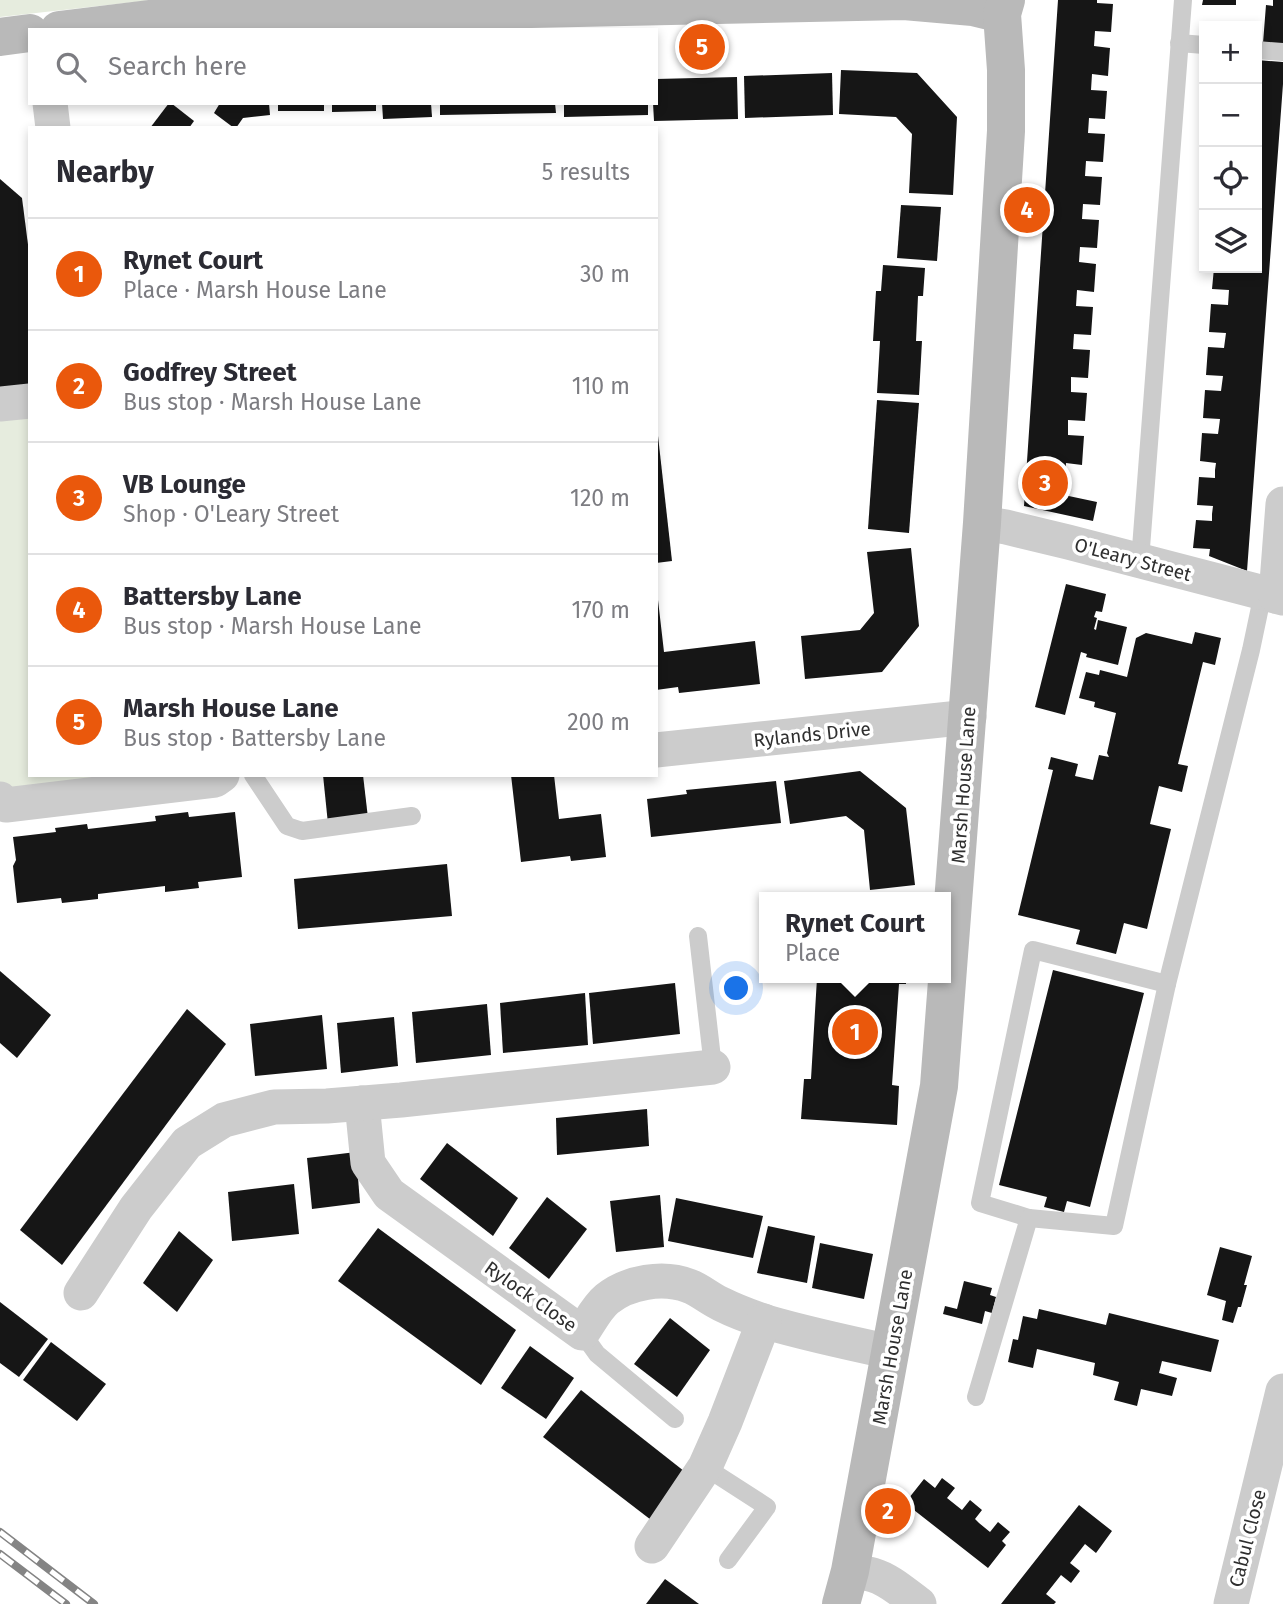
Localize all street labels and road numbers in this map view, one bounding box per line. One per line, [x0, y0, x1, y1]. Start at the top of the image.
street label: O'Leary Street [1072, 533, 1194, 586]
street label: Marsh House Lane [947, 706, 980, 864]
street label: Rylands Drive [752, 717, 872, 752]
street label: Rylock Close [480, 1256, 581, 1337]
street label: Marsh House Lane [867, 1267, 918, 1427]
street label: Cabul Close [1224, 1487, 1271, 1589]

